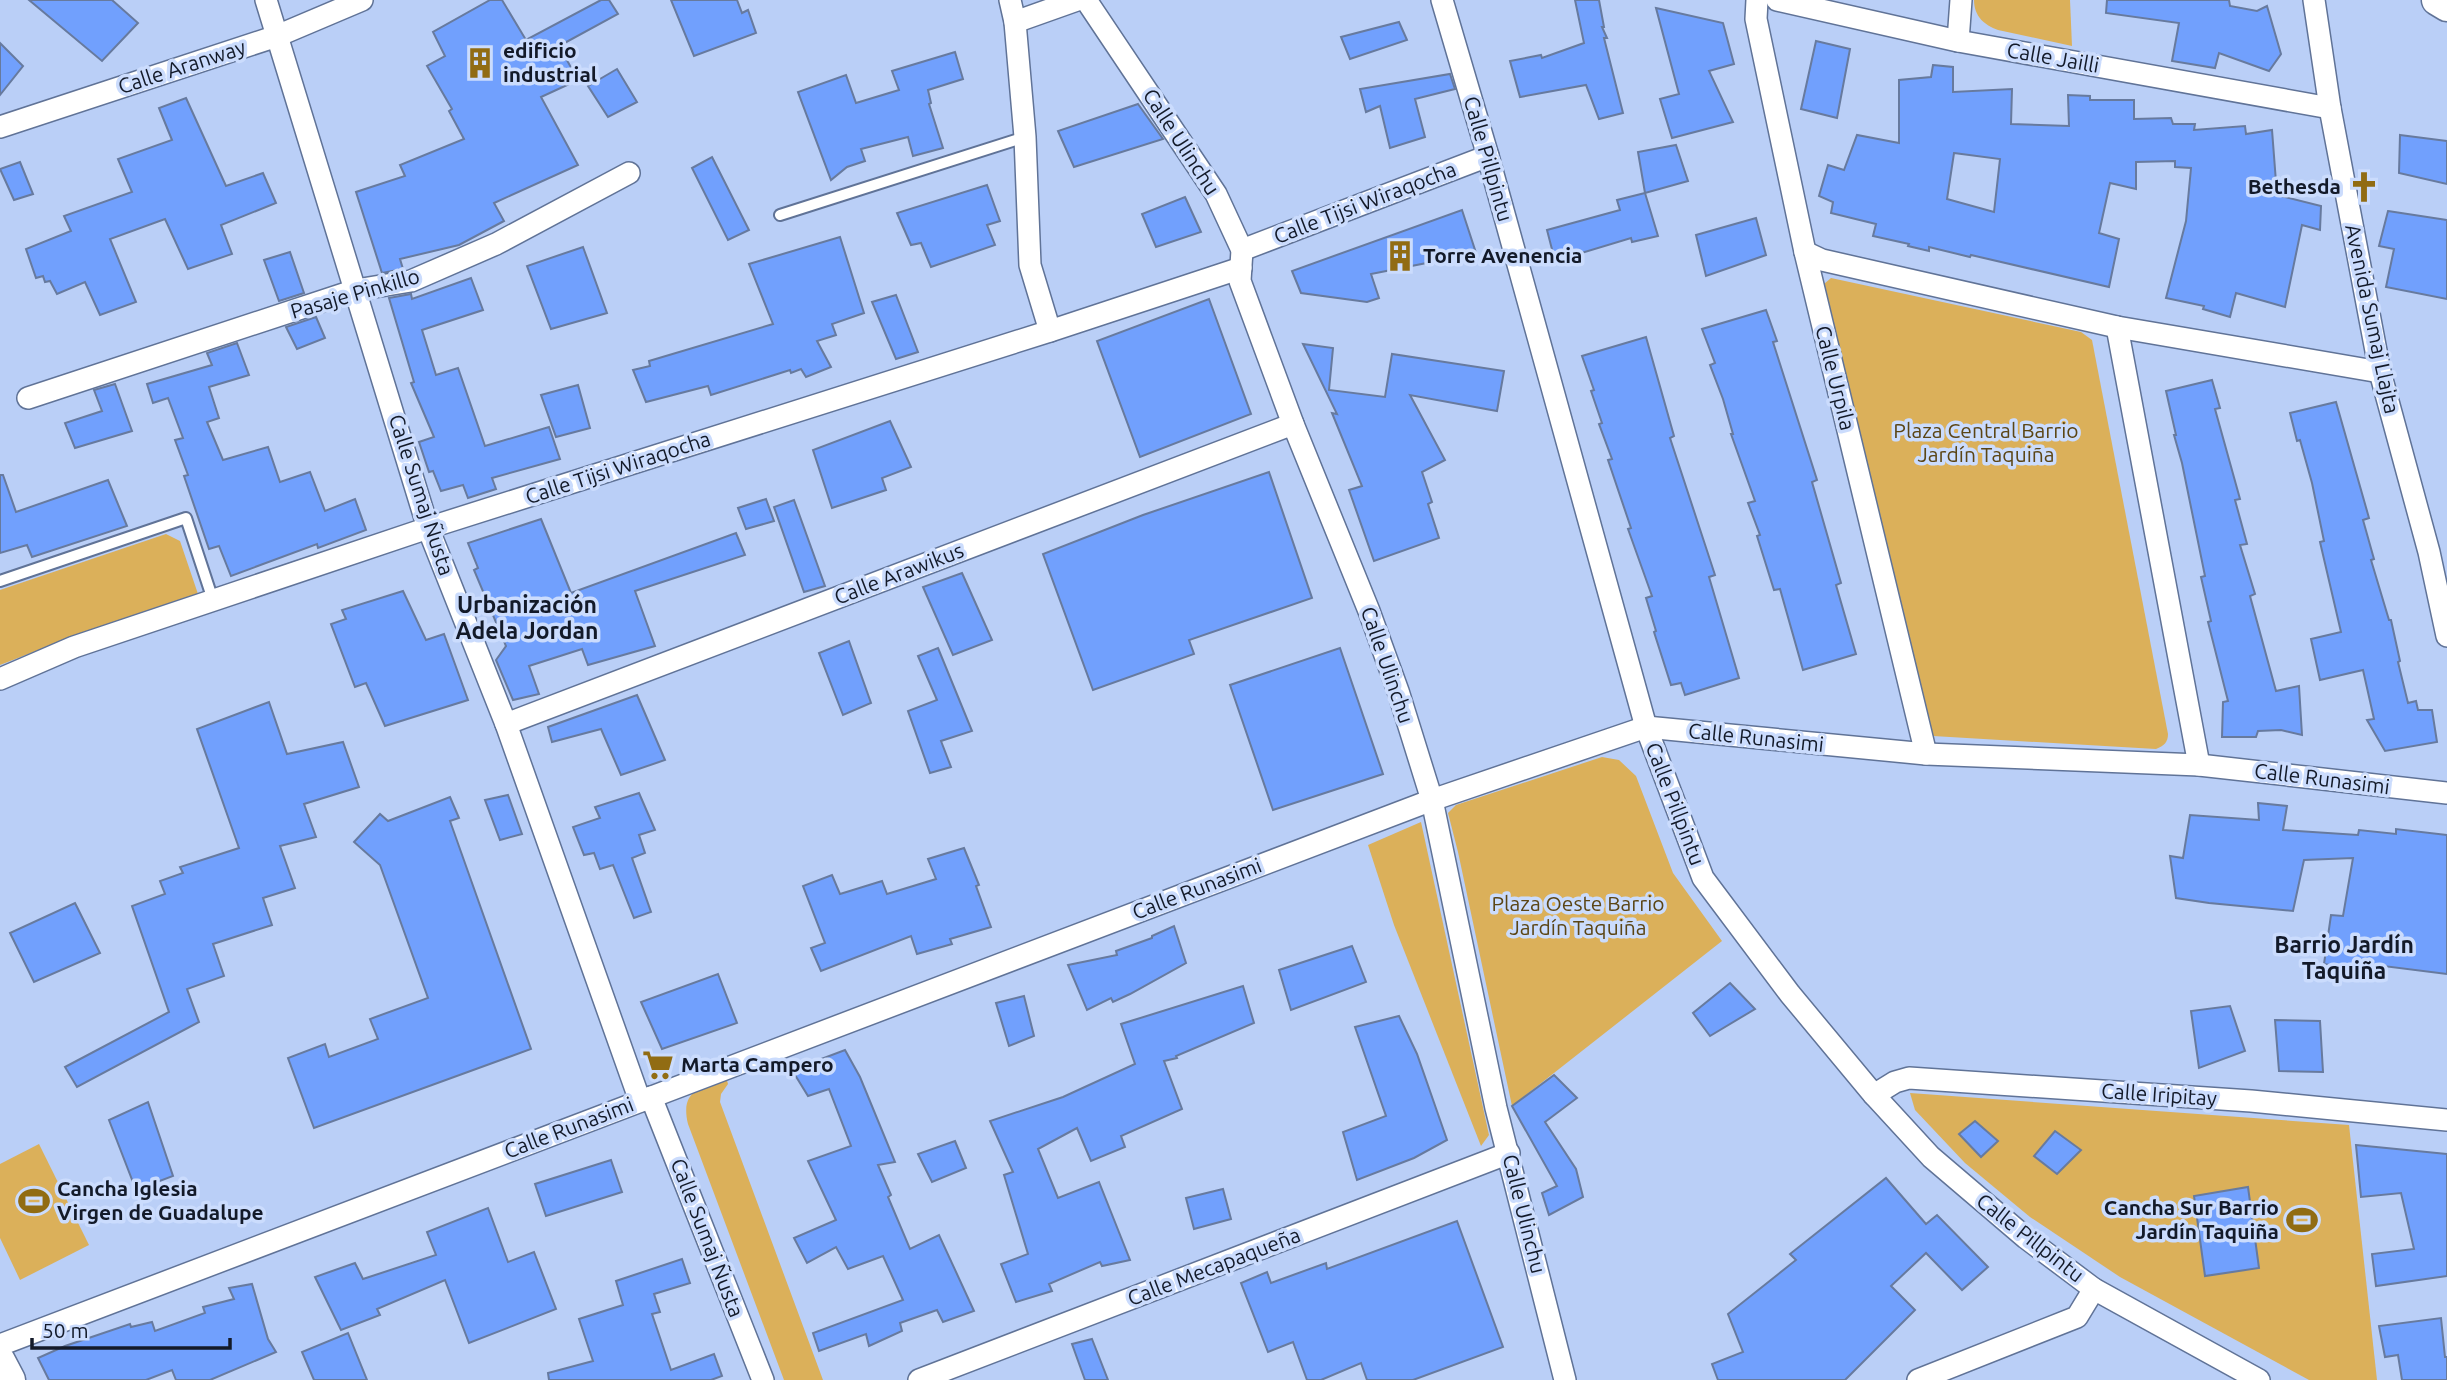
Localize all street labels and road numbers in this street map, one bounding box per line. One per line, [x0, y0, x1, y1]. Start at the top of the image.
street label: Calle Aranway [115, 34, 248, 98]
street label: Calle Jailli [2005, 37, 2101, 77]
street label: Calle Ulinchu [1139, 84, 1225, 199]
street label: Calle Pillpintu [1460, 93, 1518, 224]
street label: Calle Tijsi Wiraqocha [1270, 156, 1459, 248]
street label: Avenida Sumaj Llajta [2341, 222, 2405, 416]
street label: Pasaje Pinkillo [287, 263, 422, 323]
street label: Calle Urpila [1811, 323, 1861, 433]
street label: Calle Sumaj Ñusta [385, 411, 459, 578]
street label: Calle Tijsi Wiraqocha [522, 426, 713, 508]
street label: Calle Arawikus [831, 537, 967, 609]
street label: Calle Ulinchu [1357, 603, 1419, 726]
street label: Calle Runasimi [1687, 718, 1825, 756]
street label: Calle Pillpintu [1642, 739, 1710, 868]
street label: Calle Runasimi [2253, 758, 2391, 798]
street label: Calle Runasimi [1129, 852, 1265, 924]
street label: Calle Iripitay [2100, 1078, 2218, 1110]
street label: Calle Runasimi [501, 1091, 637, 1163]
street label: Calle Ulinchu [1499, 1152, 1551, 1276]
street label: Calle Sumaj Ñusta [667, 1155, 749, 1320]
street label: Calle Pillpintu [1972, 1188, 2089, 1286]
street label: Calle Mecapaqueña [1124, 1222, 1303, 1310]

